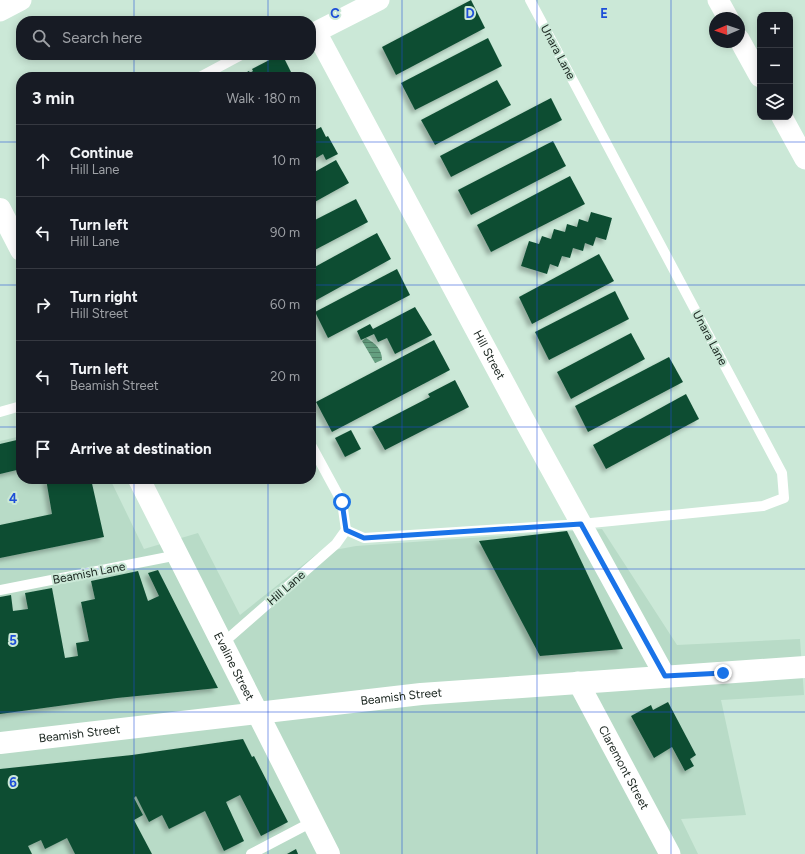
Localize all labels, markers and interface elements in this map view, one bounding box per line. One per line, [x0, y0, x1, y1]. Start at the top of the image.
text: C [330, 6, 340, 21]
text: D [465, 6, 475, 21]
text: E [600, 6, 608, 21]
north arrow [709, 12, 745, 48]
map controls [757, 12, 793, 120]
button: + [757, 12, 793, 48]
search box [16, 16, 316, 60]
street label: Unara Lane [538, 22, 578, 82]
icon: search [30, 27, 52, 49]
text: Search here [62, 29, 142, 47]
button: − [757, 48, 793, 84]
button: layers [757, 84, 793, 120]
text: 3 min [32, 88, 74, 108]
text: Walk · 180 m [227, 91, 300, 106]
text: Continue [70, 144, 133, 162]
icon: ahead [32, 150, 54, 172]
text: 10 m [272, 153, 300, 168]
text: Hill Lane [70, 162, 119, 177]
text: Turn left [70, 216, 128, 234]
icon: left [32, 222, 54, 244]
text: 90 m [270, 225, 300, 240]
text: Hill Lane [70, 234, 119, 249]
text: Turn right [70, 288, 138, 306]
icon: right [32, 294, 54, 316]
text: 60 m [270, 297, 300, 312]
text: Hill Street [70, 306, 128, 321]
street label: Unara Lane [690, 308, 730, 368]
street label: Hill Street [470, 328, 508, 382]
text: Turn left [70, 360, 128, 378]
icon: left [32, 366, 54, 388]
text: 20 m [270, 369, 300, 384]
text: Beamish Street [70, 378, 159, 393]
icon: arrive [32, 438, 54, 460]
text: Arrive at destination [70, 440, 211, 458]
text: 4 [9, 491, 17, 506]
route start [333, 493, 351, 511]
street label: Beamish Lane [51, 559, 127, 587]
street label: Hill Lane [264, 567, 308, 608]
street label: Evaline Street [211, 630, 257, 703]
text: 5 [9, 633, 17, 648]
route end [714, 664, 732, 682]
street label: Beamish Street [360, 686, 443, 708]
street label: Beamish Street [38, 722, 121, 745]
street label: Claremont Street [596, 723, 652, 812]
text: 6 [9, 775, 17, 790]

